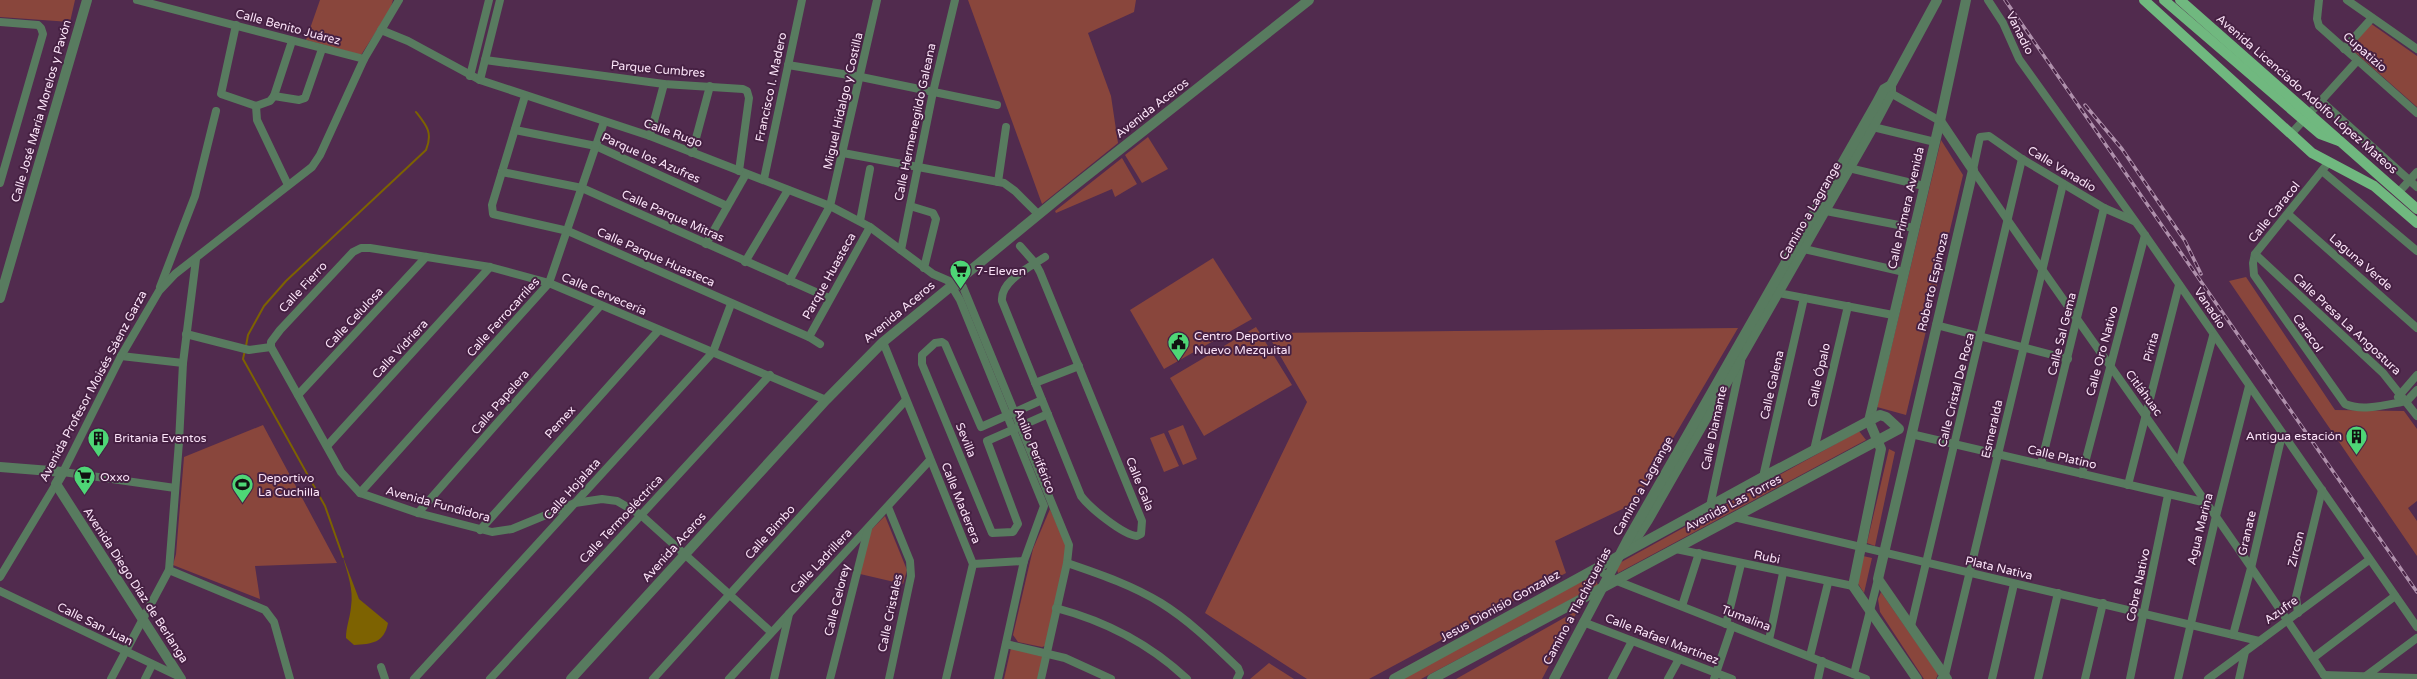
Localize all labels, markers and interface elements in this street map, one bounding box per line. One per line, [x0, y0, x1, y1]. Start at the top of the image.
street label: Calle Benito Juárez [234, 6, 342, 48]
street label: Vanadio [2003, 9, 2037, 57]
street label: Avenida Licenciado Adolfo López Mateos [2214, 12, 2401, 177]
street label: Calle José María Morelos y Pavón [8, 18, 74, 204]
street label: Cupatizio [2340, 29, 2390, 75]
street label: Francisco I. Madero [753, 31, 789, 143]
street label: Miguel Hidalgo y Costilla [820, 31, 866, 171]
street label: Calle Hermenegildo Galeana [891, 42, 939, 202]
street label: Parque Cumbres [610, 58, 706, 80]
street label: Avenida Aceros [1113, 75, 1191, 141]
street label: Calle Rugo [642, 116, 704, 150]
street label: Parque los Azufres [599, 130, 703, 186]
street label: Calle Vanadio [2025, 143, 2099, 195]
street label: Calle Primera Avenida [1885, 146, 1927, 270]
street label: Camino a Lagrange [1776, 159, 1844, 263]
street label: Calle Caracol [2245, 179, 2303, 245]
street label: Calle Parque Mitras [620, 187, 727, 245]
street label: Calle Parque Huasteca [595, 225, 717, 289]
street label: Parque Huasteca [799, 230, 859, 322]
street label: Roberto Espinoza [1915, 231, 1951, 333]
street label: Laguna Verde [2327, 231, 2396, 293]
supermarket icon: 7-Eleven [947, 258, 973, 291]
street label: Calle Fierro [276, 259, 330, 315]
place label: 7-Eleven [976, 264, 1026, 278]
street label: Calle Cervecería [559, 270, 649, 318]
street label: Calle Presa La Angostura [2290, 270, 2404, 378]
street label: Calle Ferrocarriles [464, 274, 542, 359]
street label: Avenida Aceros [861, 278, 938, 346]
street label: Calle Celulosa [322, 284, 386, 352]
street label: Vanadio [2191, 285, 2229, 331]
street label: Avenida Profesor Moisés Sáenz Garza [37, 288, 149, 484]
street label: Calle Sal Gema [2045, 291, 2079, 377]
street label: Calle Oro Nativo [2083, 304, 2121, 398]
street label: Caracol [2290, 311, 2326, 355]
street label: Calle Vidriera [369, 317, 431, 381]
place label: Centro Deportivo Nuevo Mezquital [1194, 329, 1292, 357]
public building icon: Centro Deportivo Nuevo Mezquital [1166, 330, 1192, 363]
street label: Calle Cristal De Roca [1935, 331, 1977, 449]
street label: Pirita [2140, 331, 2162, 363]
street label: Calle Ópalo [1805, 342, 1833, 408]
street label: Calle Galena [1757, 349, 1787, 421]
street label: Calle Papelera [468, 367, 532, 437]
street label: Citláhuac [2123, 367, 2165, 419]
street label: Calle Diamante [1698, 384, 1730, 471]
street label: Esmeralda [1978, 398, 2006, 460]
street label: Pemex [542, 403, 578, 441]
street label: Anillo Periférico [1012, 407, 1058, 495]
street label: Sevilla [953, 421, 979, 459]
building icon: Antigua estación [2344, 423, 2370, 456]
building icon: Britania Eventos [85, 425, 111, 458]
place label: Antigua estación [2246, 429, 2342, 443]
place label: Britania Eventos [114, 431, 207, 445]
street label: Camino a Lagrange [1610, 434, 1676, 538]
street label: Calle Platino [2026, 442, 2098, 472]
street label: Calle Hojalata [541, 455, 603, 523]
street label: Calle Gala [1123, 455, 1157, 513]
street label: Calle Maderera [938, 460, 984, 546]
supermarket icon: Oxxo [71, 464, 97, 497]
place label: Oxxo [100, 470, 130, 484]
place label: Deportivo La Cuchilla [258, 471, 320, 499]
sports icon: Deportivo La Cuchilla [230, 472, 256, 505]
street label: Calle Termoeléctrica [576, 472, 666, 566]
street label: Avenida Las Torres [1682, 472, 1784, 534]
street label: Avenida Fundidora [384, 483, 492, 525]
street label: Agua Marina [2184, 492, 2216, 566]
street label: Calle Bimbo [742, 502, 798, 562]
street label: Avenida Diego Díaz de Berlanga [81, 505, 191, 665]
street label: Avenida Aceros [639, 509, 709, 585]
street label: Granate [2235, 509, 2259, 557]
street label: Calle Ladrillera [787, 526, 855, 596]
street label: Zircon [2285, 530, 2307, 568]
street label: Camino a Tlachicuerías [1540, 545, 1614, 667]
street label: Rubi [1753, 547, 1781, 567]
street label: Cobre Nativo [2123, 547, 2153, 623]
street label: Plata Nativa [1964, 553, 2034, 583]
street label: Calle Celorey [821, 562, 853, 637]
street label: Jesus Dionisio Gonzalez [1438, 567, 1563, 645]
street label: Calle Cristales [875, 572, 905, 653]
street label: Azufre [2262, 593, 2301, 627]
street label: Calle San Juan [55, 600, 135, 648]
street label: Tumalina [1719, 602, 1773, 634]
street label: Calle Rafael Martínez [1603, 611, 1721, 667]

